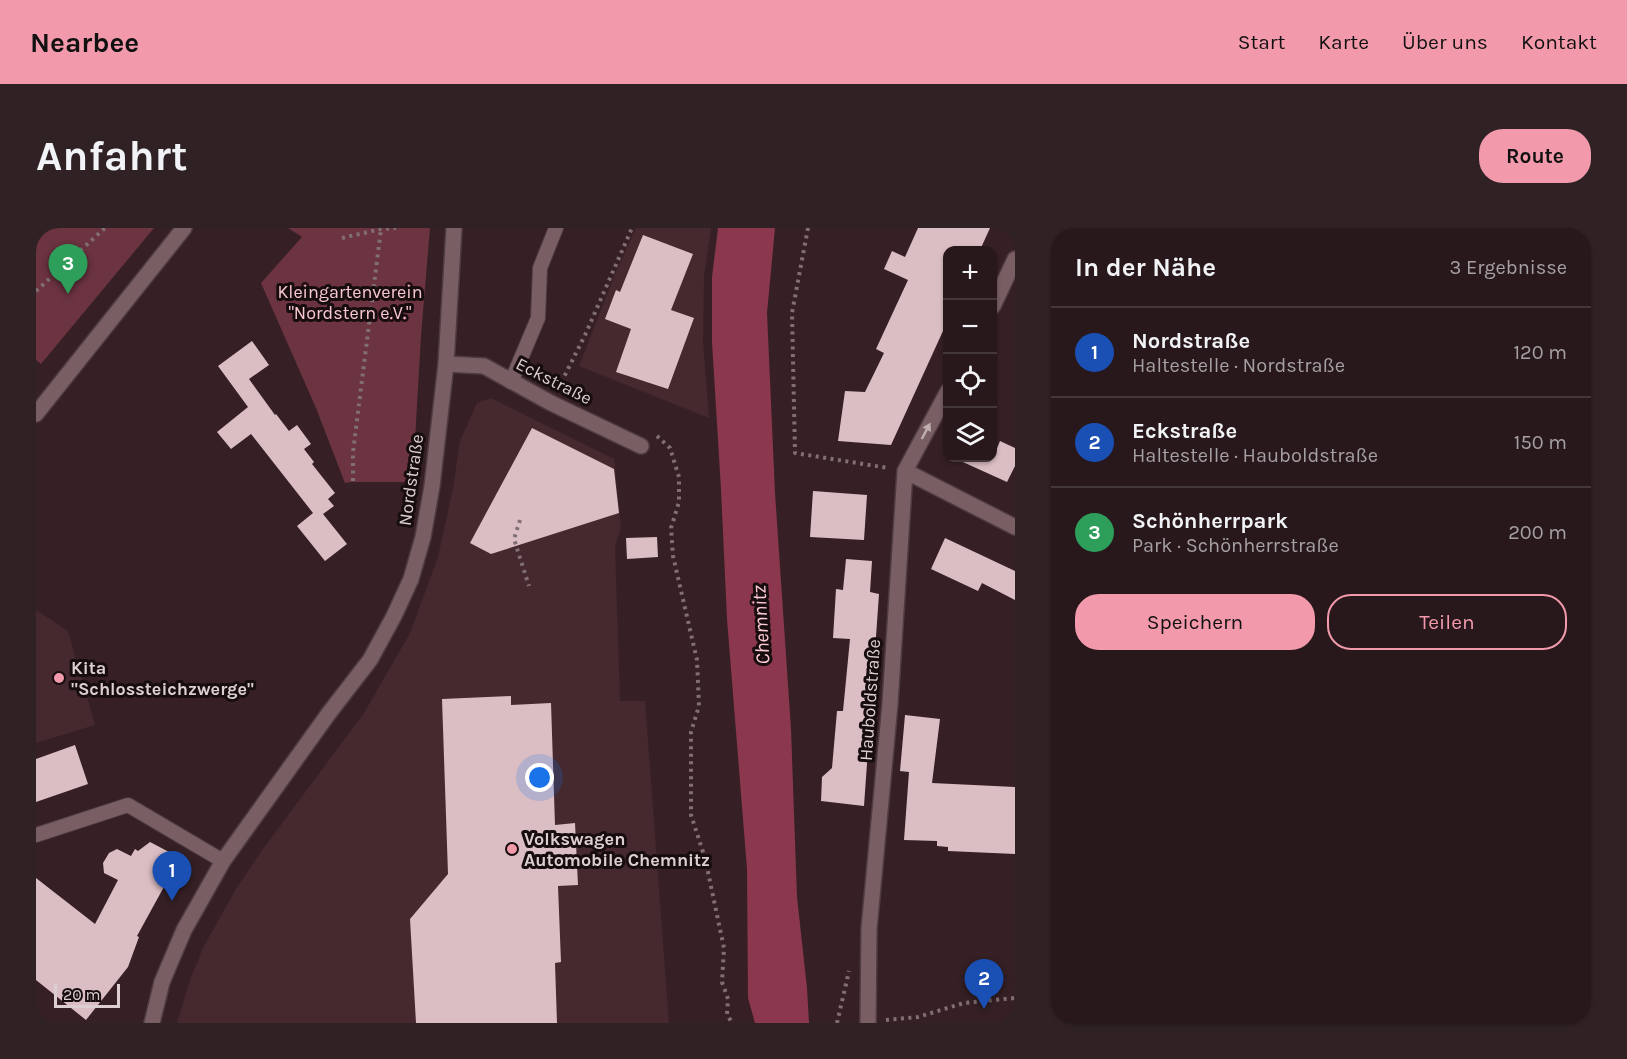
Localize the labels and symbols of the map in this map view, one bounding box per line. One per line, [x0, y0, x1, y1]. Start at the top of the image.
pin: 3 [48, 244, 87, 294]
park label: Kleingartenverein "Nordstern e.V." [277, 281, 423, 324]
street label: Eckstraße [512, 352, 596, 410]
one-way arrow [921, 422, 931, 440]
street label: Nordstraße [394, 433, 428, 527]
water label: Chemnitz [747, 584, 775, 665]
street label: Hauboldstraße [855, 638, 885, 762]
place label: Kita "Schlossteichzwerge" [71, 657, 254, 700]
marker: Kita "Schlossteichzwerge" [52, 671, 66, 685]
your location [525, 763, 554, 792]
place label: Volkswagen Automobile Chemnitz [524, 828, 710, 871]
marker: Volkswagen Automobile Chemnitz [505, 842, 519, 856]
pin: 1 [152, 852, 192, 901]
pin: 2 [964, 960, 1004, 1009]
scale bar [54, 981, 120, 1008]

